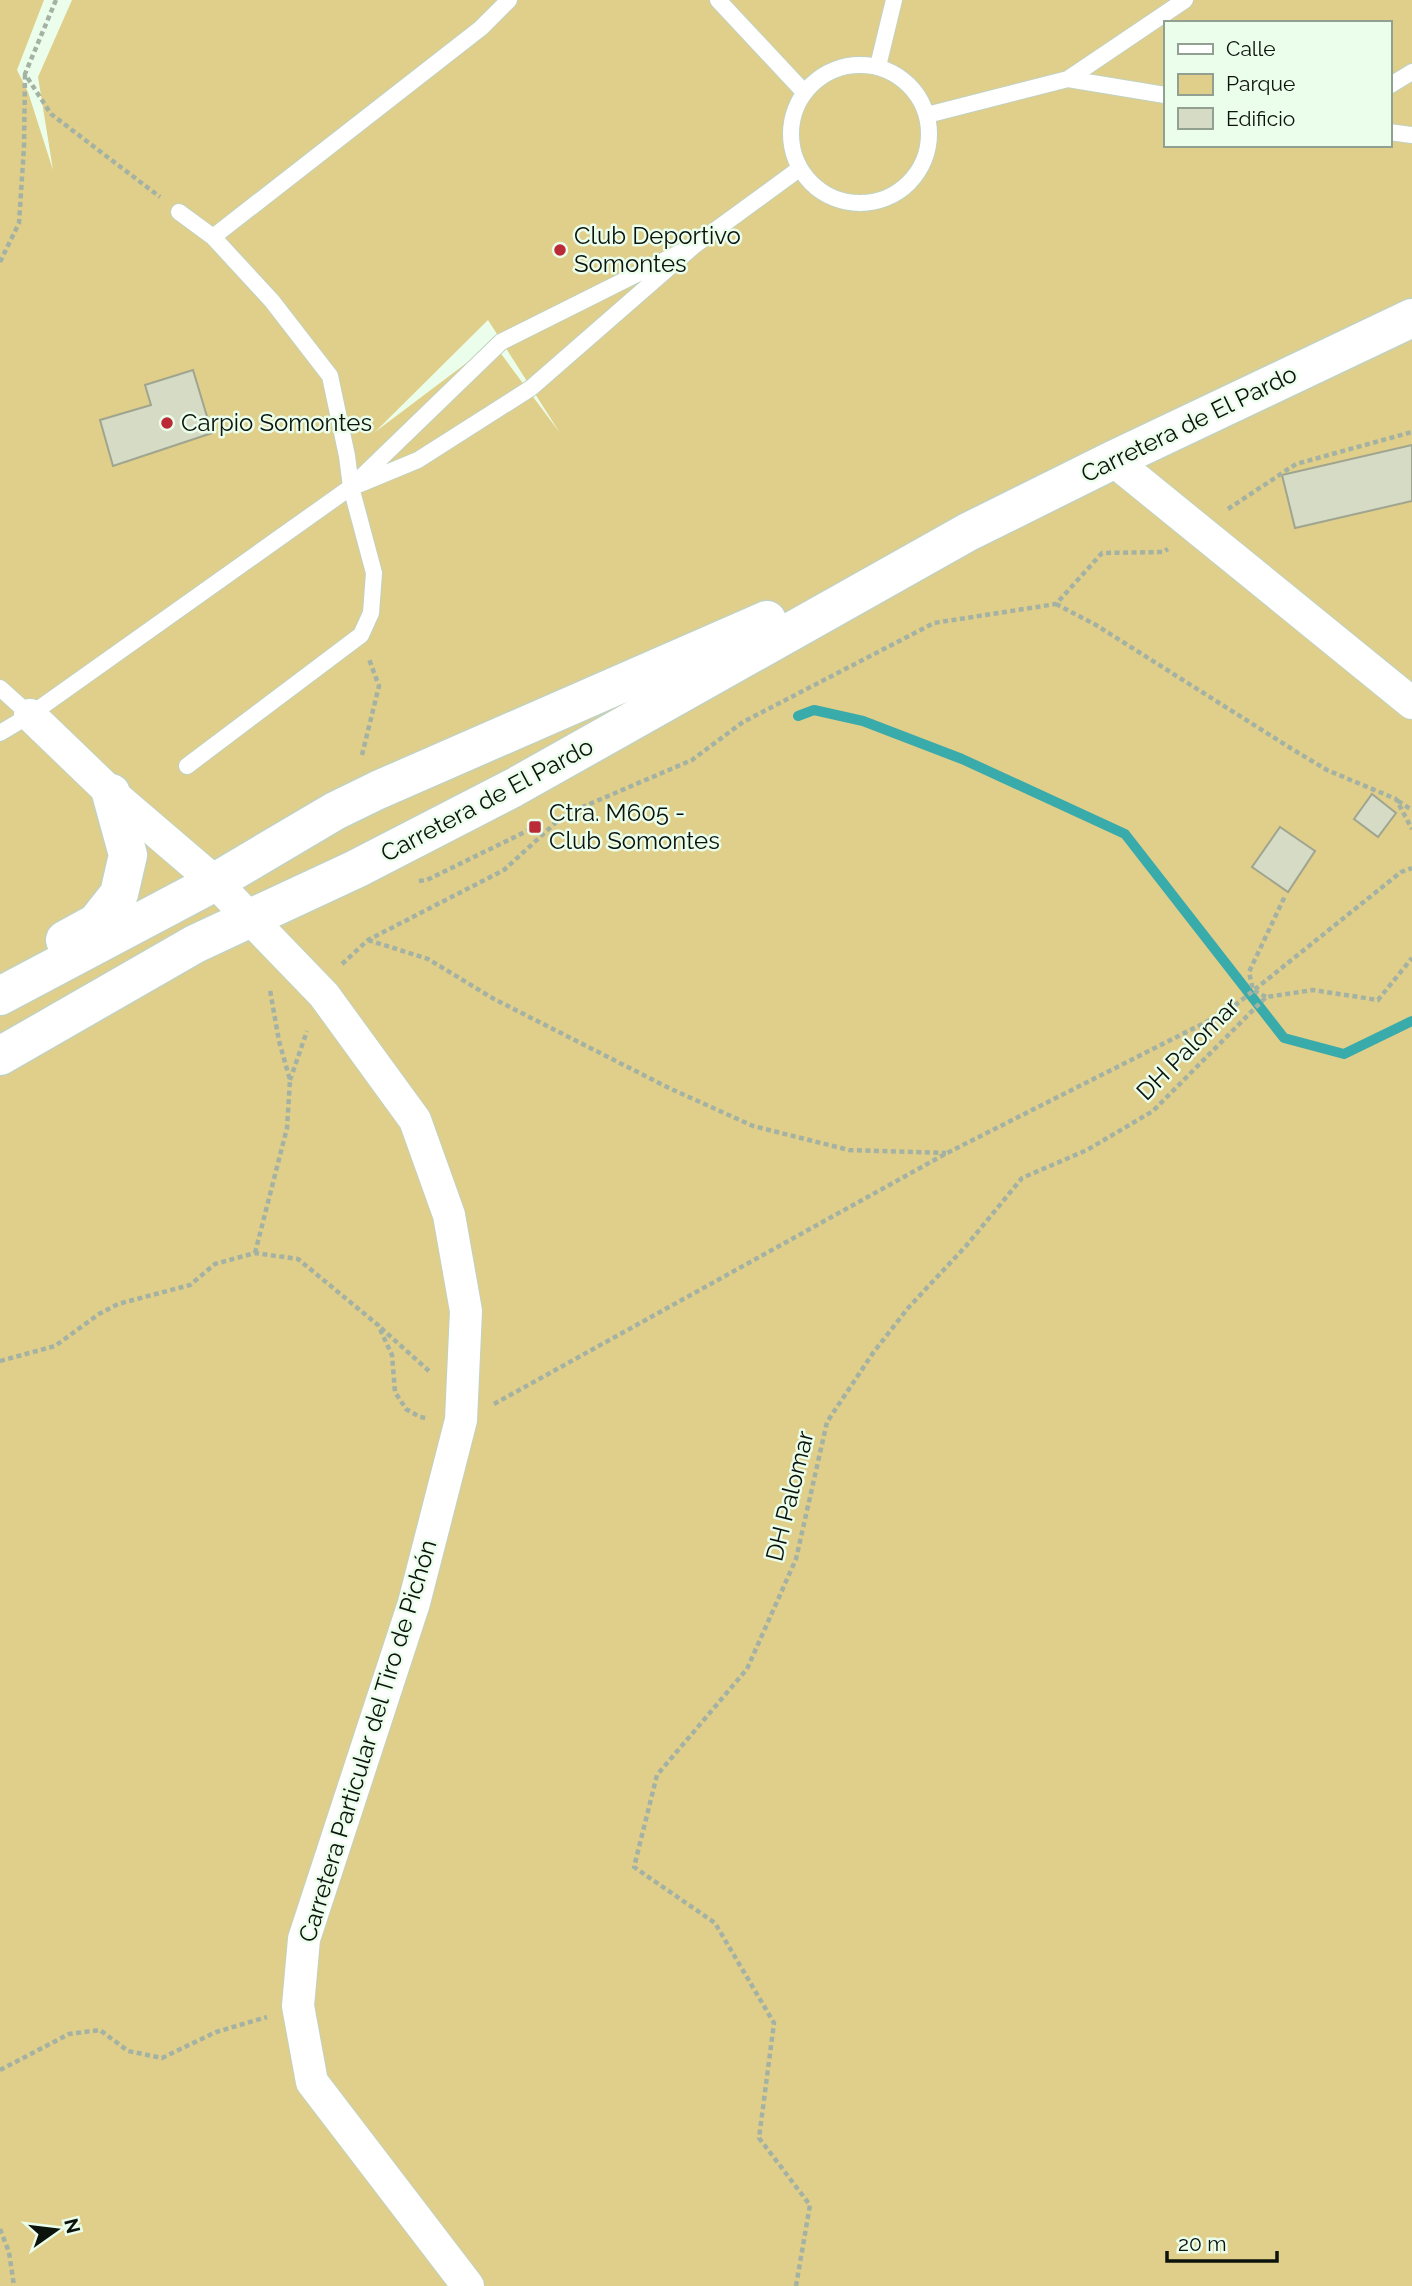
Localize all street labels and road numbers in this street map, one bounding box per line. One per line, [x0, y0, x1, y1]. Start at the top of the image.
street label: Carretera de El Pardo [1076, 359, 1301, 488]
street label: Carretera de El Pardo [376, 731, 598, 868]
street label: DH Palomar [1130, 991, 1245, 1106]
street label: DH Palomar [759, 1427, 820, 1564]
street label: Carretera Particular del Tiro de Pichón [292, 1536, 443, 1946]

